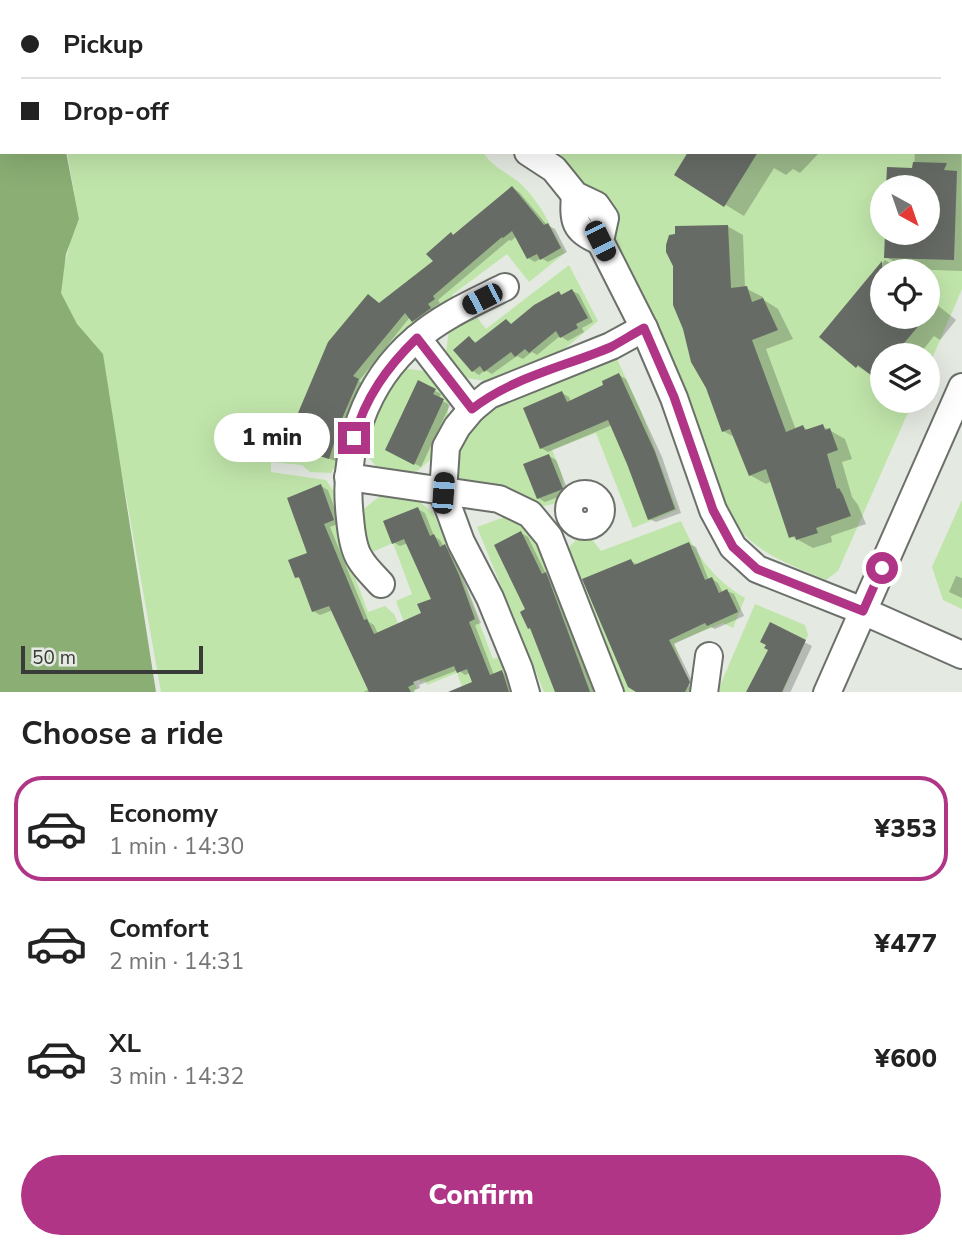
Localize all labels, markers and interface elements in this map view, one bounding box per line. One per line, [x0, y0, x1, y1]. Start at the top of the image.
text: Pickup [63, 27, 143, 62]
text: Drop-off [63, 94, 169, 129]
north arrow [870, 175, 940, 245]
map controls [870, 175, 940, 413]
car [582, 218, 619, 264]
button: locate [870, 259, 940, 329]
car [459, 280, 506, 318]
button: layers [870, 343, 940, 413]
callout: 1 min [214, 414, 330, 462]
text: 1 min [242, 422, 302, 453]
route end [338, 422, 370, 454]
car [432, 471, 455, 515]
route start [866, 552, 898, 584]
scale bar [21, 643, 203, 675]
text: 50 m [32, 645, 76, 671]
text: Choose a ride [21, 712, 223, 755]
text: Economy [109, 796, 218, 831]
icon: car [25, 797, 88, 860]
text: ¥353 [875, 811, 937, 846]
text: 1 min · 14:30 [109, 831, 244, 862]
text: Comfort [109, 911, 209, 946]
icon: car [25, 912, 88, 975]
text: ¥477 [875, 926, 937, 961]
text: 2 min · 14:31 [109, 946, 244, 977]
text: XL [109, 1026, 141, 1061]
icon: car [25, 1027, 88, 1090]
text: ¥600 [875, 1041, 937, 1076]
text: 3 min · 14:32 [109, 1061, 244, 1092]
button: Confirm [21, 1155, 941, 1235]

